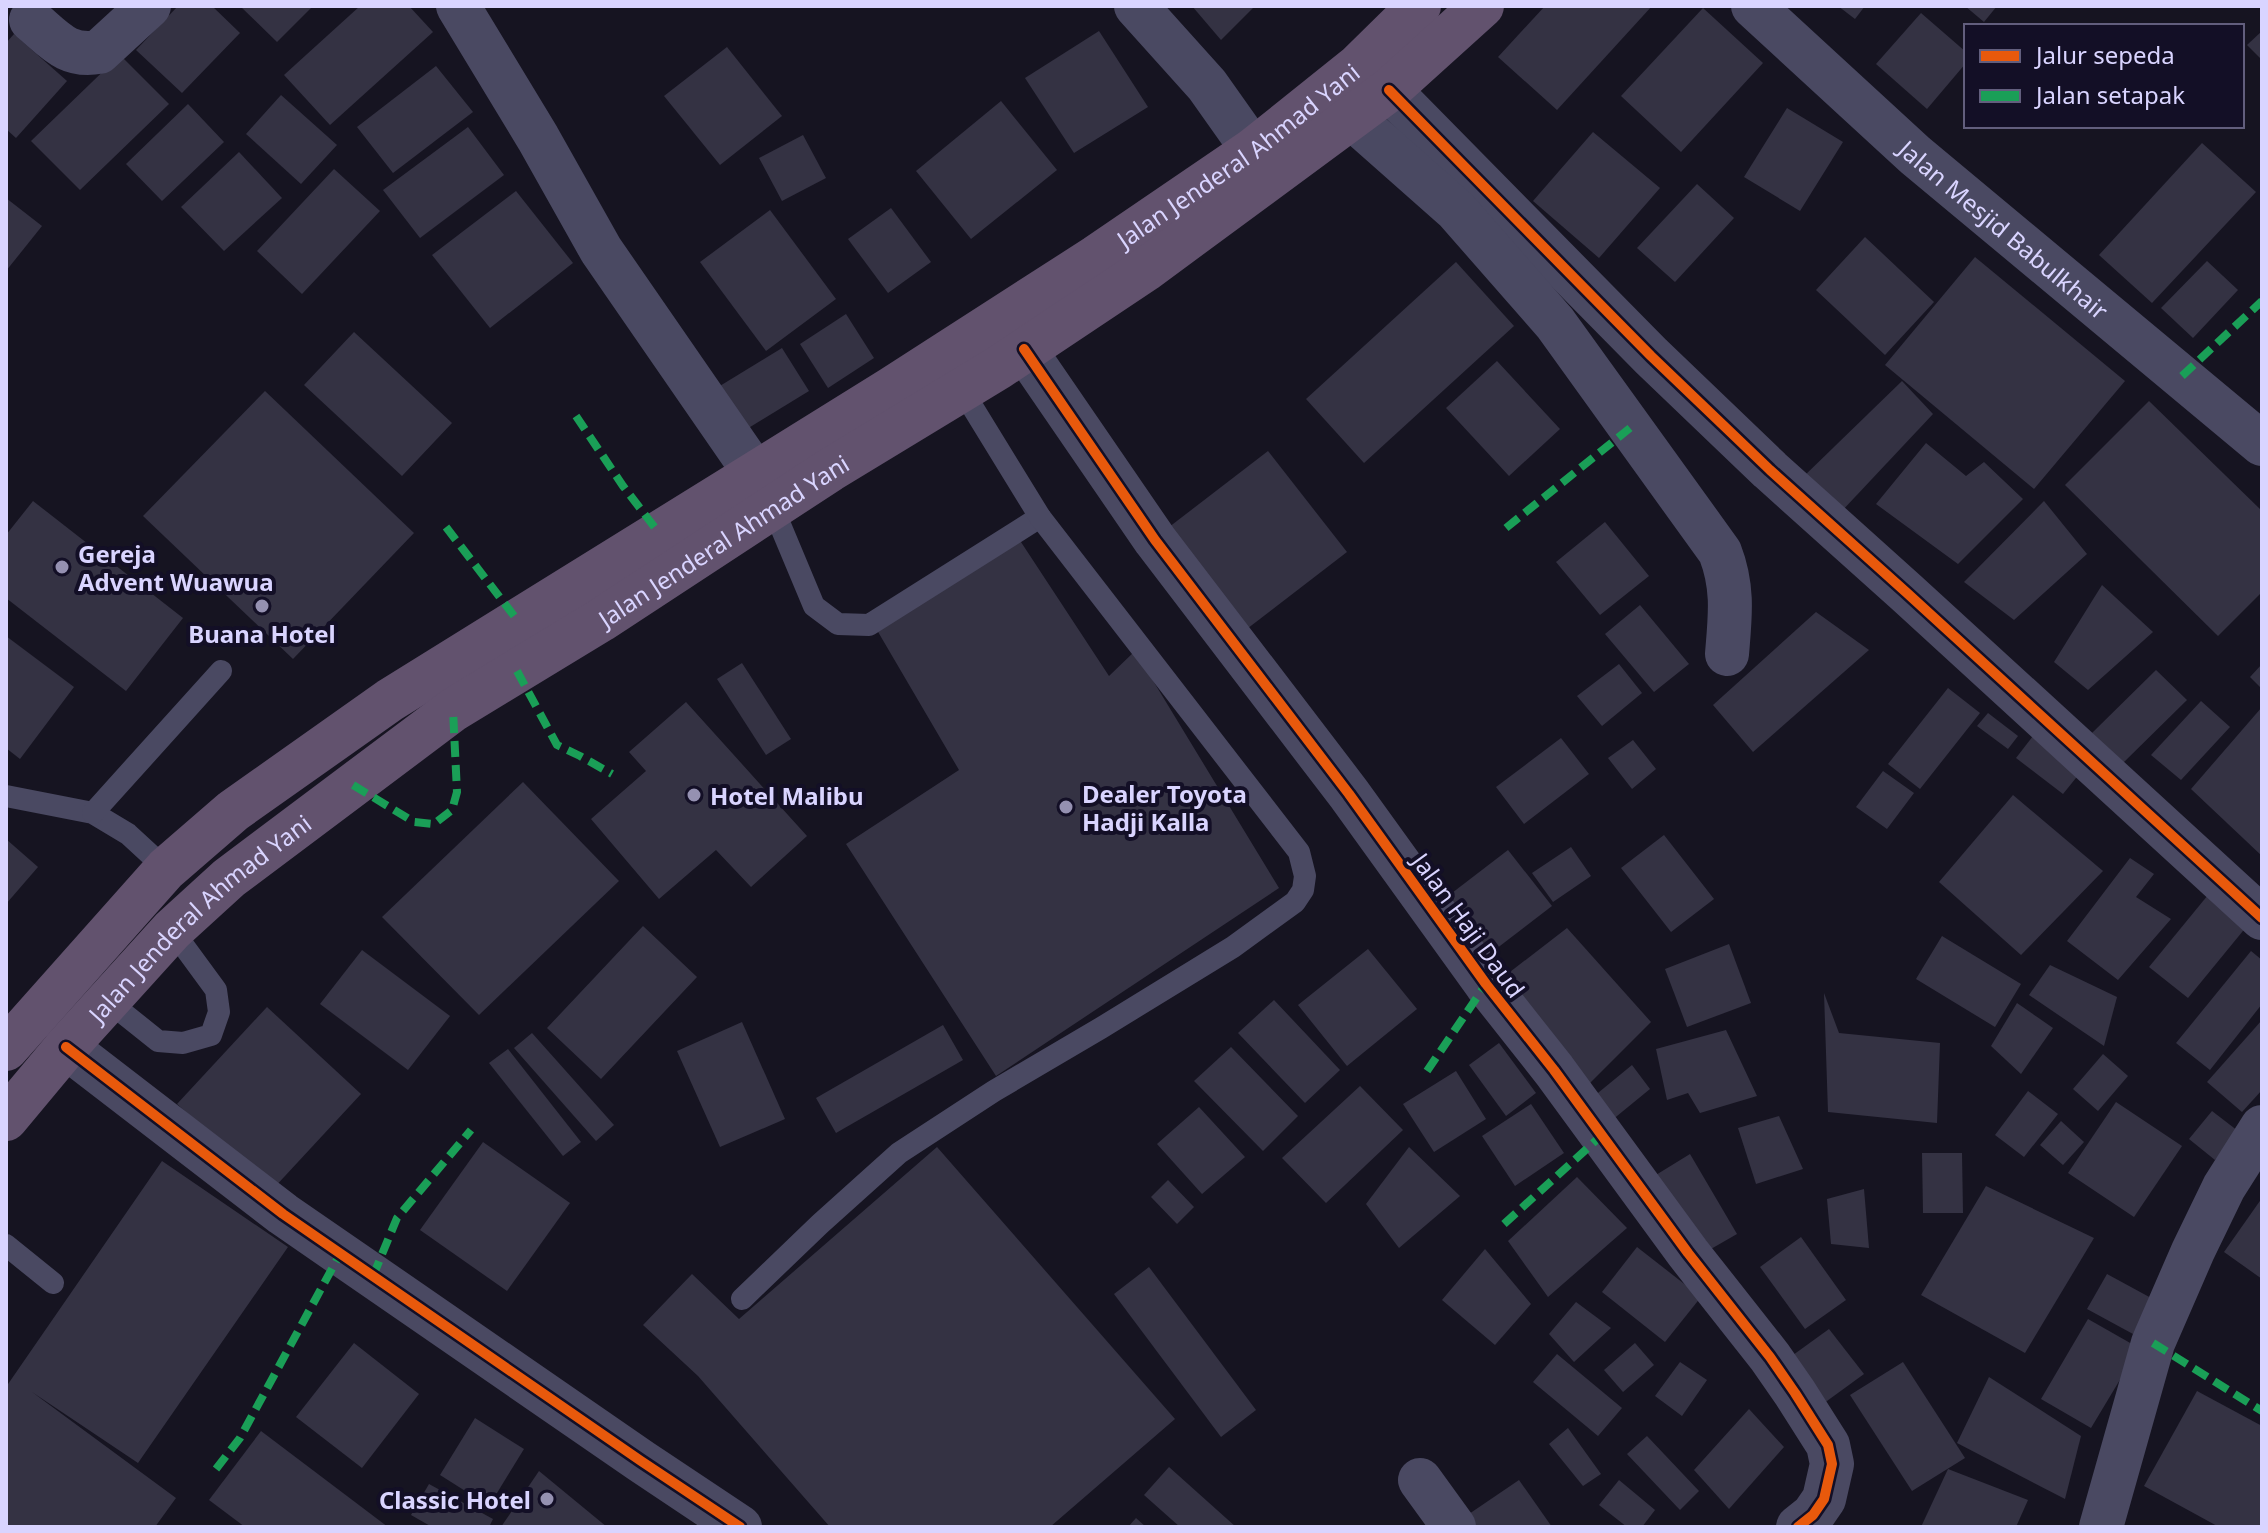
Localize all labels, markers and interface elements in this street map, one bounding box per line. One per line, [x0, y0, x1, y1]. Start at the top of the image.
legend [1964, 24, 2244, 128]
text: Jalur sepeda [2034, 38, 2175, 71]
street label: Jalan Jenderal Ahmad Yani [1108, 55, 1366, 256]
text: Jalan setapak [2034, 78, 2185, 111]
street label: Jalan Mesjid Babulkhair [1891, 131, 2116, 326]
street label: Jalan Jenderal Ahmad Yani [590, 446, 855, 635]
place label: Gereja Advent Wuawua [78, 537, 274, 598]
marker: Gereja Advent Wuawua [53, 558, 71, 576]
marker: Buana Hotel [253, 597, 271, 615]
place label: Buana Hotel [188, 617, 336, 650]
place label: Dealer Toyota Hadji Kalla [1082, 777, 1247, 838]
place label: Hotel Malibu [710, 779, 864, 812]
marker: Hotel Malibu [685, 786, 703, 804]
marker: Dealer Toyota Hadji Kalla [1057, 798, 1075, 816]
street label: Jalan Jenderal Ahmad Yani [79, 806, 317, 1030]
street label: Jalan Haji Daud [1404, 844, 1533, 1004]
place label: Classic Hotel [379, 1483, 531, 1516]
marker: Classic Hotel [538, 1490, 556, 1508]

